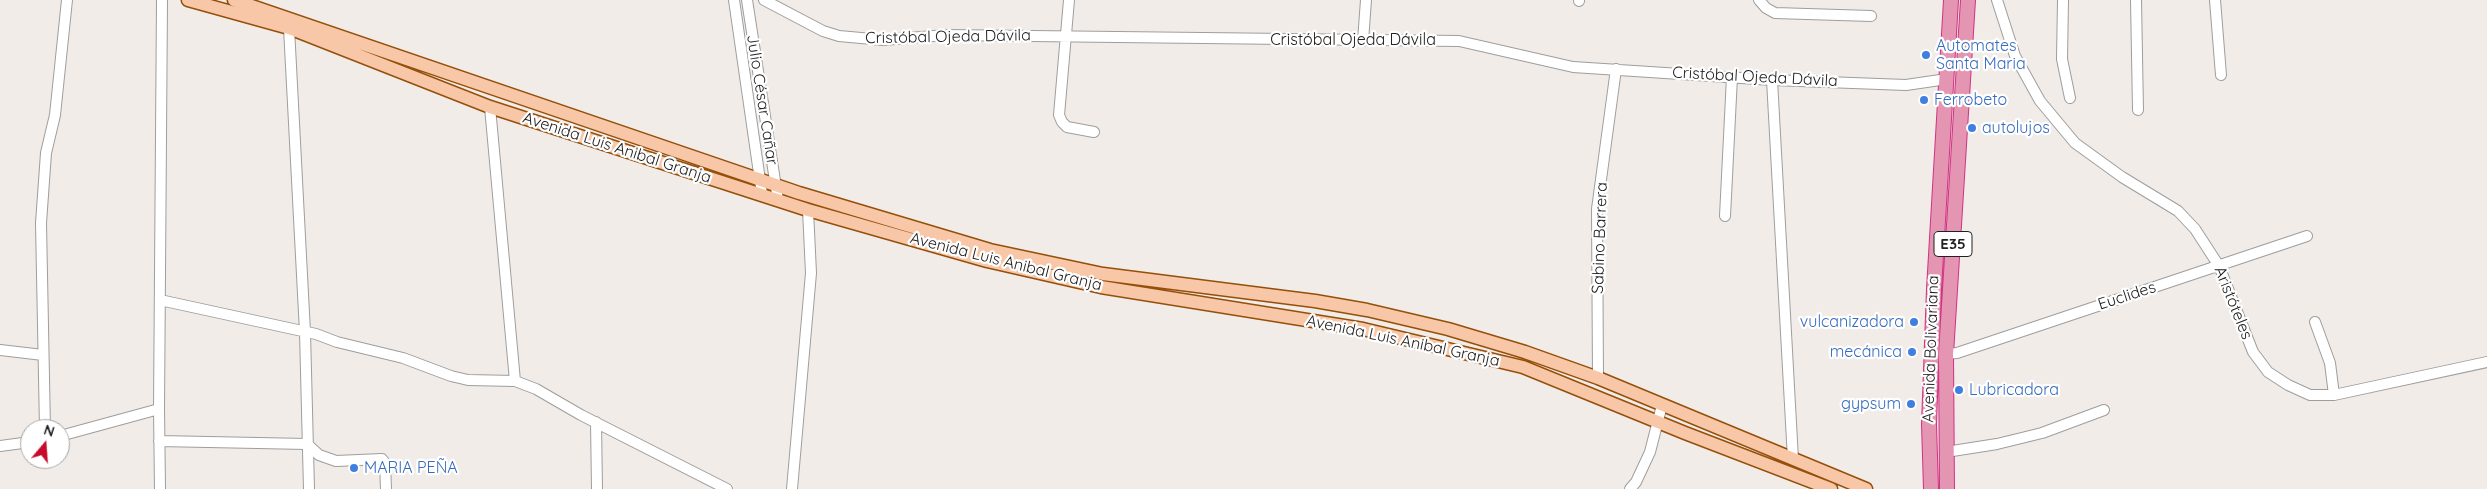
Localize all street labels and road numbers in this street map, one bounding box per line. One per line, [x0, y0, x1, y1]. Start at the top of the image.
street label: Cristóbal Ojeda Dávila [865, 26, 1031, 48]
street label: Cristóbal Ojeda Dávila [1270, 30, 1436, 50]
street label: Julio César Cañar [742, 33, 782, 167]
street label: Cristóbal Ojeda Dávila [1672, 63, 1838, 91]
street label: Avenida Luis Anibal Granja [520, 108, 714, 188]
street label: Sabino Barrera [1588, 182, 1612, 294]
street label: Avenida Luis Anibal Granja [908, 229, 1104, 295]
road number: E35 [1934, 232, 1972, 256]
street label: Aristóteles [2210, 264, 2256, 342]
street label: Avenida Bolivariana [1919, 275, 1943, 423]
street label: Euclides [2096, 278, 2158, 314]
street label: Avenida Luis Anibal Granja [1305, 311, 1501, 371]

